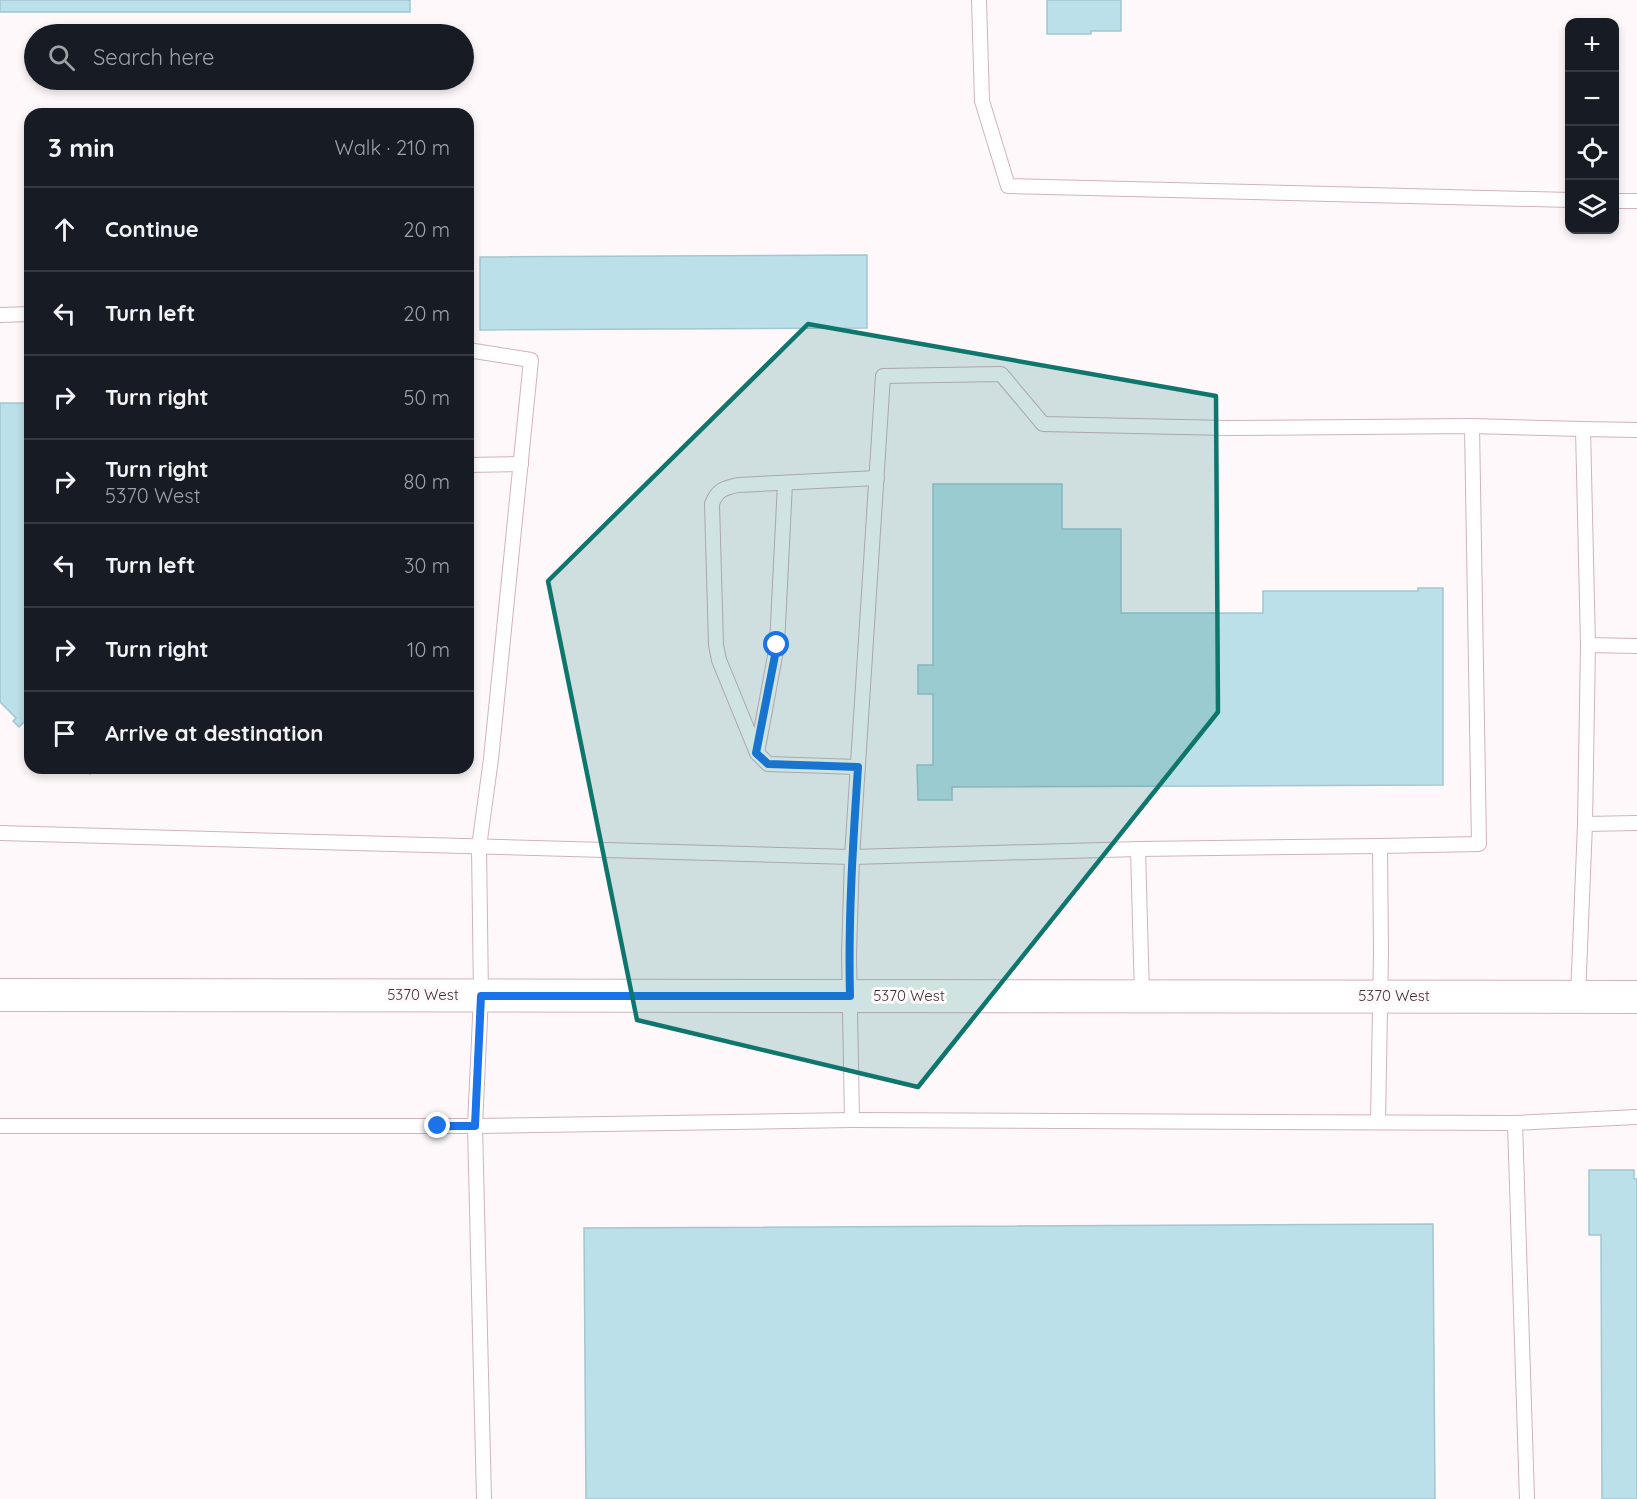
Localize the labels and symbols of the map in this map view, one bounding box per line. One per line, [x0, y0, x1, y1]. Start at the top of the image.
route start [763, 631, 789, 657]
street label: 5370 West [387, 985, 459, 1004]
street label: 5370 West [873, 986, 945, 1005]
street label: 5370 West [1358, 986, 1430, 1005]
route end [424, 1112, 450, 1138]

